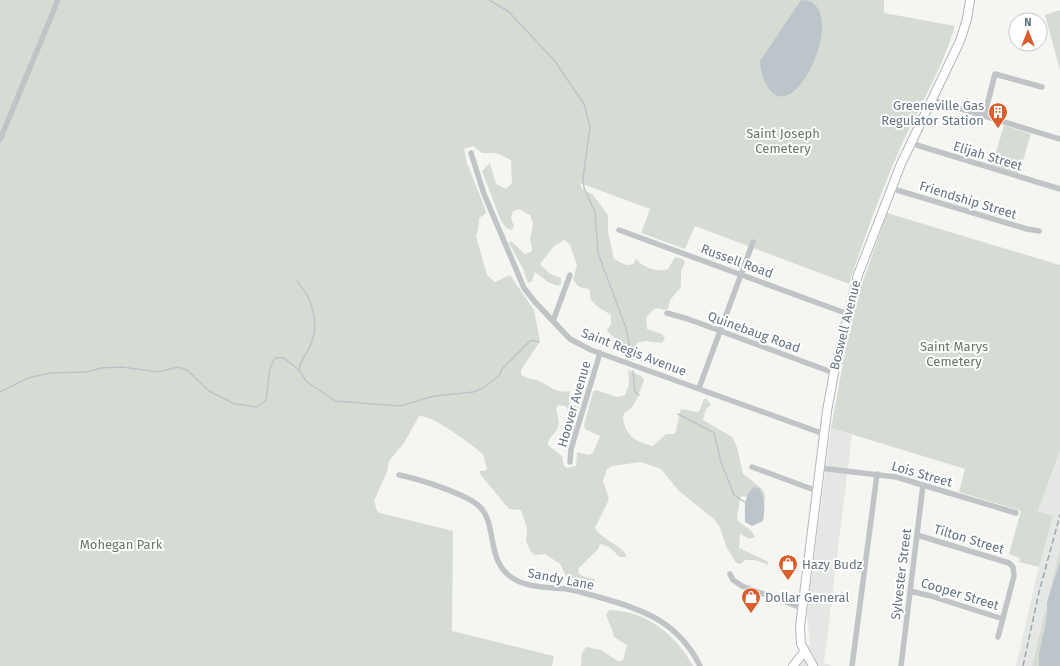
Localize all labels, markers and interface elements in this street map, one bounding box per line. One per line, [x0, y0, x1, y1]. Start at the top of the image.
north arrow [1008, 12, 1048, 52]
text: N [1024, 16, 1032, 29]
place label: Greeneville Gas Regulator Station [881, 98, 984, 128]
building icon: Greeneville Gas Regulator Station [987, 101, 1009, 129]
park label: Saint Joseph Cemetery [746, 126, 820, 156]
street label: Elijah Street [952, 138, 1025, 174]
street label: Friendship Street [918, 178, 1019, 222]
street label: Russell Road [699, 241, 775, 281]
street label: Boswell Avenue [827, 279, 863, 371]
street label: Quinebaug Road [706, 308, 802, 356]
street label: Saint Regis Avenue [579, 325, 689, 379]
park label: Saint Marys Cemetery [920, 339, 988, 369]
street label: Hoover Avenue [555, 359, 593, 449]
street label: Lois Street [890, 458, 954, 490]
street label: Tilton Street [932, 521, 1006, 557]
street label: Sylvester Street [888, 527, 914, 621]
park label: Mohegan Park [80, 537, 163, 552]
shop icon: Hazy Budz [777, 553, 799, 581]
place label: Hazy Budz [802, 557, 863, 572]
street label: Sandy Lane [526, 565, 596, 593]
street label: Cooper Street [919, 575, 1001, 613]
shop icon: Dollar General [740, 586, 762, 614]
place label: Dollar General [765, 590, 850, 605]

